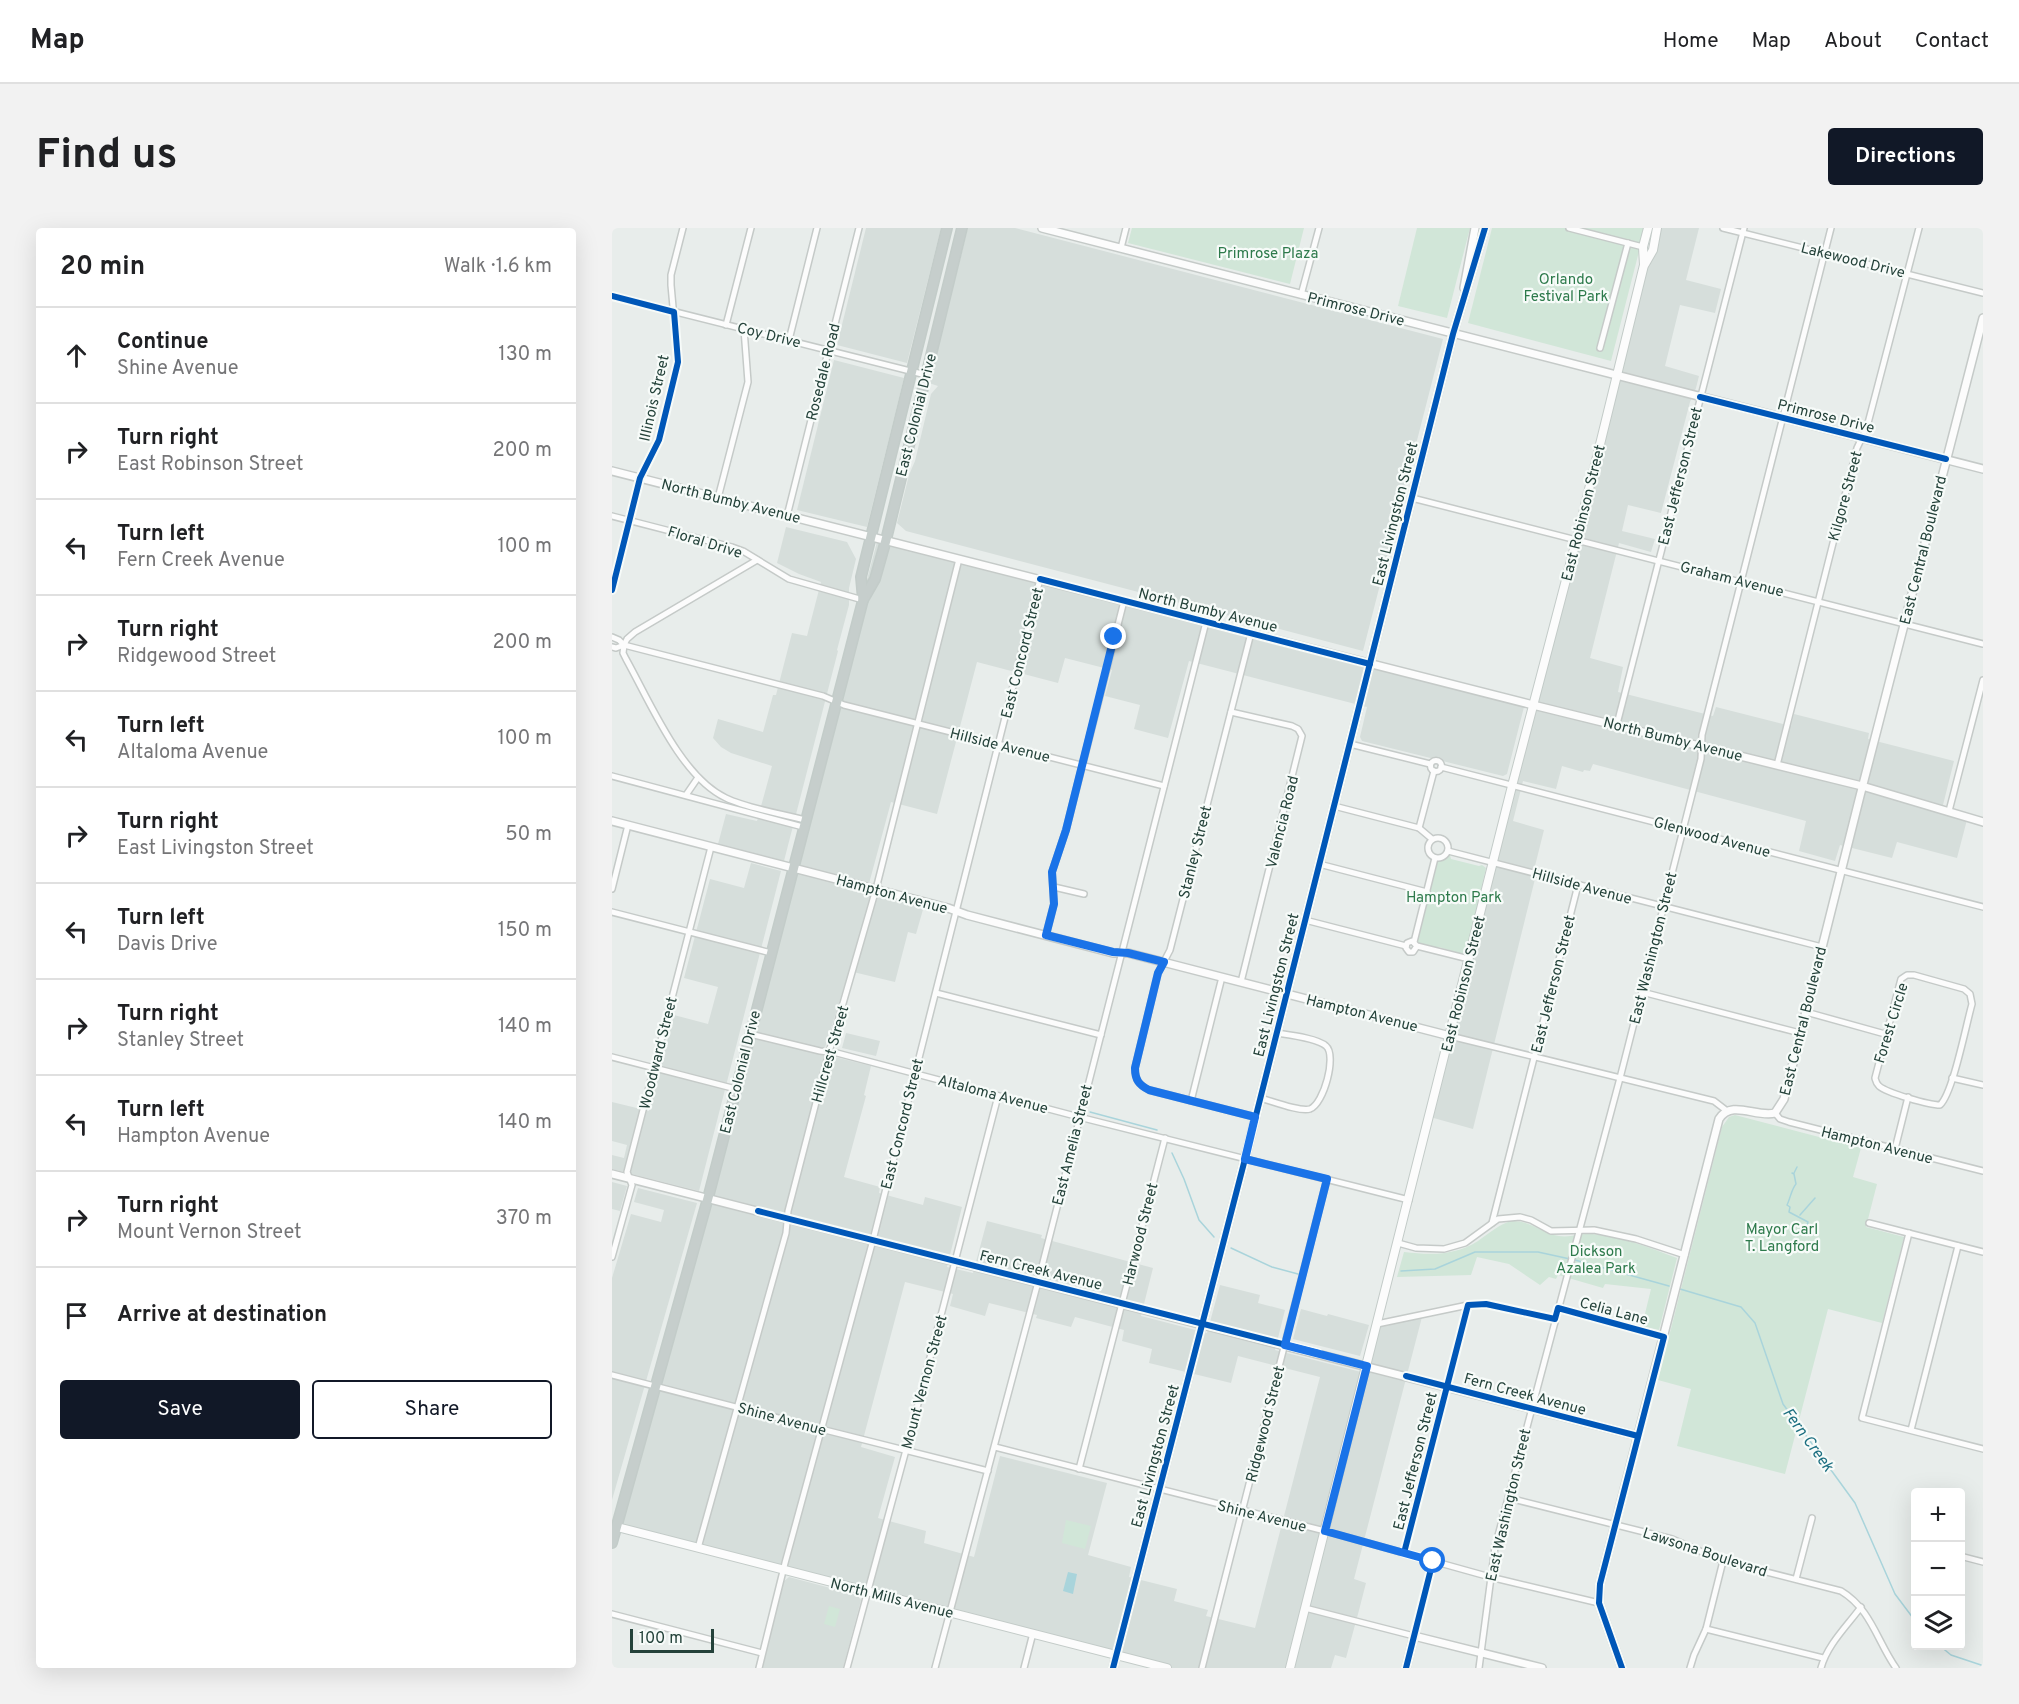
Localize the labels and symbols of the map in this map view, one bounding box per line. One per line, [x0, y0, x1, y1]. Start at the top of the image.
street label: Lakewood Drive [1798, 239, 1907, 284]
park label: Primrose Plaza [1218, 245, 1318, 264]
park label: Orlando Festival Park [1524, 271, 1608, 307]
street label: Primrose Drive [1305, 289, 1406, 332]
street label: Coy Drive [735, 319, 803, 354]
street label: Rosedale Road [803, 322, 846, 423]
street label: East Colonial Drive [893, 352, 942, 479]
street label: Illinois Street [636, 353, 675, 444]
street label: Primrose Drive [1775, 396, 1876, 439]
street label: East Jefferson Street [1655, 405, 1708, 547]
street label: East Livingston Street [1369, 440, 1424, 588]
street label: East Robinson Street [1558, 443, 1611, 584]
street label: Kilgore Street [1825, 449, 1868, 544]
street label: East Central Boulevard [1897, 474, 1952, 627]
street label: North Bumby Avenue [659, 476, 802, 529]
street label: Floral Drive [665, 523, 744, 564]
street label: Graham Avenue [1678, 558, 1785, 603]
street label: North Bumby Avenue [1136, 585, 1279, 638]
street label: East Concord Street [998, 586, 1049, 721]
route end [1100, 623, 1126, 649]
street label: North Bumby Avenue [1601, 714, 1744, 767]
street label: Hillside Avenue [948, 725, 1052, 768]
street label: Valencia Road [1263, 774, 1304, 871]
street label: Stanley Street [1176, 804, 1217, 901]
street label: Glenwood Avenue [1651, 814, 1772, 863]
street label: Hillside Avenue [1530, 865, 1634, 910]
street label: East Washington Street [1626, 870, 1683, 1026]
street label: Hampton Avenue [834, 871, 949, 919]
park label: Hampton Park [1406, 889, 1502, 908]
street label: East Livingston Street [1250, 911, 1305, 1059]
street label: East Jefferson Street [1528, 913, 1581, 1055]
street label: East Robinson Street [1438, 914, 1491, 1055]
street label: East Central Boulevard [1777, 945, 1832, 1098]
street label: Forest Circle [1871, 981, 1914, 1066]
street label: Hampton Avenue [1304, 991, 1420, 1038]
street label: Woodward Street [636, 995, 683, 1112]
street label: Hillcrest Street [808, 1004, 854, 1105]
street label: East Colonial Drive [717, 1009, 766, 1136]
street label: East Concord Street [878, 1057, 929, 1192]
street label: Altaloma Avenue [935, 1072, 1050, 1119]
street label: East Amelia Street [1049, 1083, 1098, 1208]
street label: Hampton Avenue [1819, 1123, 1935, 1170]
street label: Harwood Street [1120, 1181, 1163, 1288]
park label: Mayor Carl T. Langford [1745, 1221, 1819, 1257]
park label: Dickson Azalea Park [1556, 1243, 1636, 1279]
street label: Fern Creek Avenue [977, 1247, 1104, 1296]
street label: Celia Lane [1577, 1294, 1650, 1331]
street label: Mount Vernon Street [898, 1313, 953, 1452]
street label: Ridgewood Street [1243, 1364, 1290, 1485]
street label: Fern Creek Avenue [1461, 1370, 1588, 1421]
street label: East Livingston Street [1128, 1383, 1185, 1530]
street label: East Jefferson Street [1390, 1390, 1443, 1532]
street label: Shine Avenue [735, 1399, 828, 1441]
water label: Fern Creek [1777, 1404, 1838, 1477]
street label: East Washington Street [1483, 1427, 1536, 1584]
street label: Shine Avenue [1215, 1497, 1308, 1538]
street label: Lawsona Boulevard [1640, 1524, 1769, 1583]
route start [1419, 1547, 1445, 1573]
street label: North Mills Avenue [828, 1575, 955, 1624]
scale bar [630, 1626, 714, 1654]

